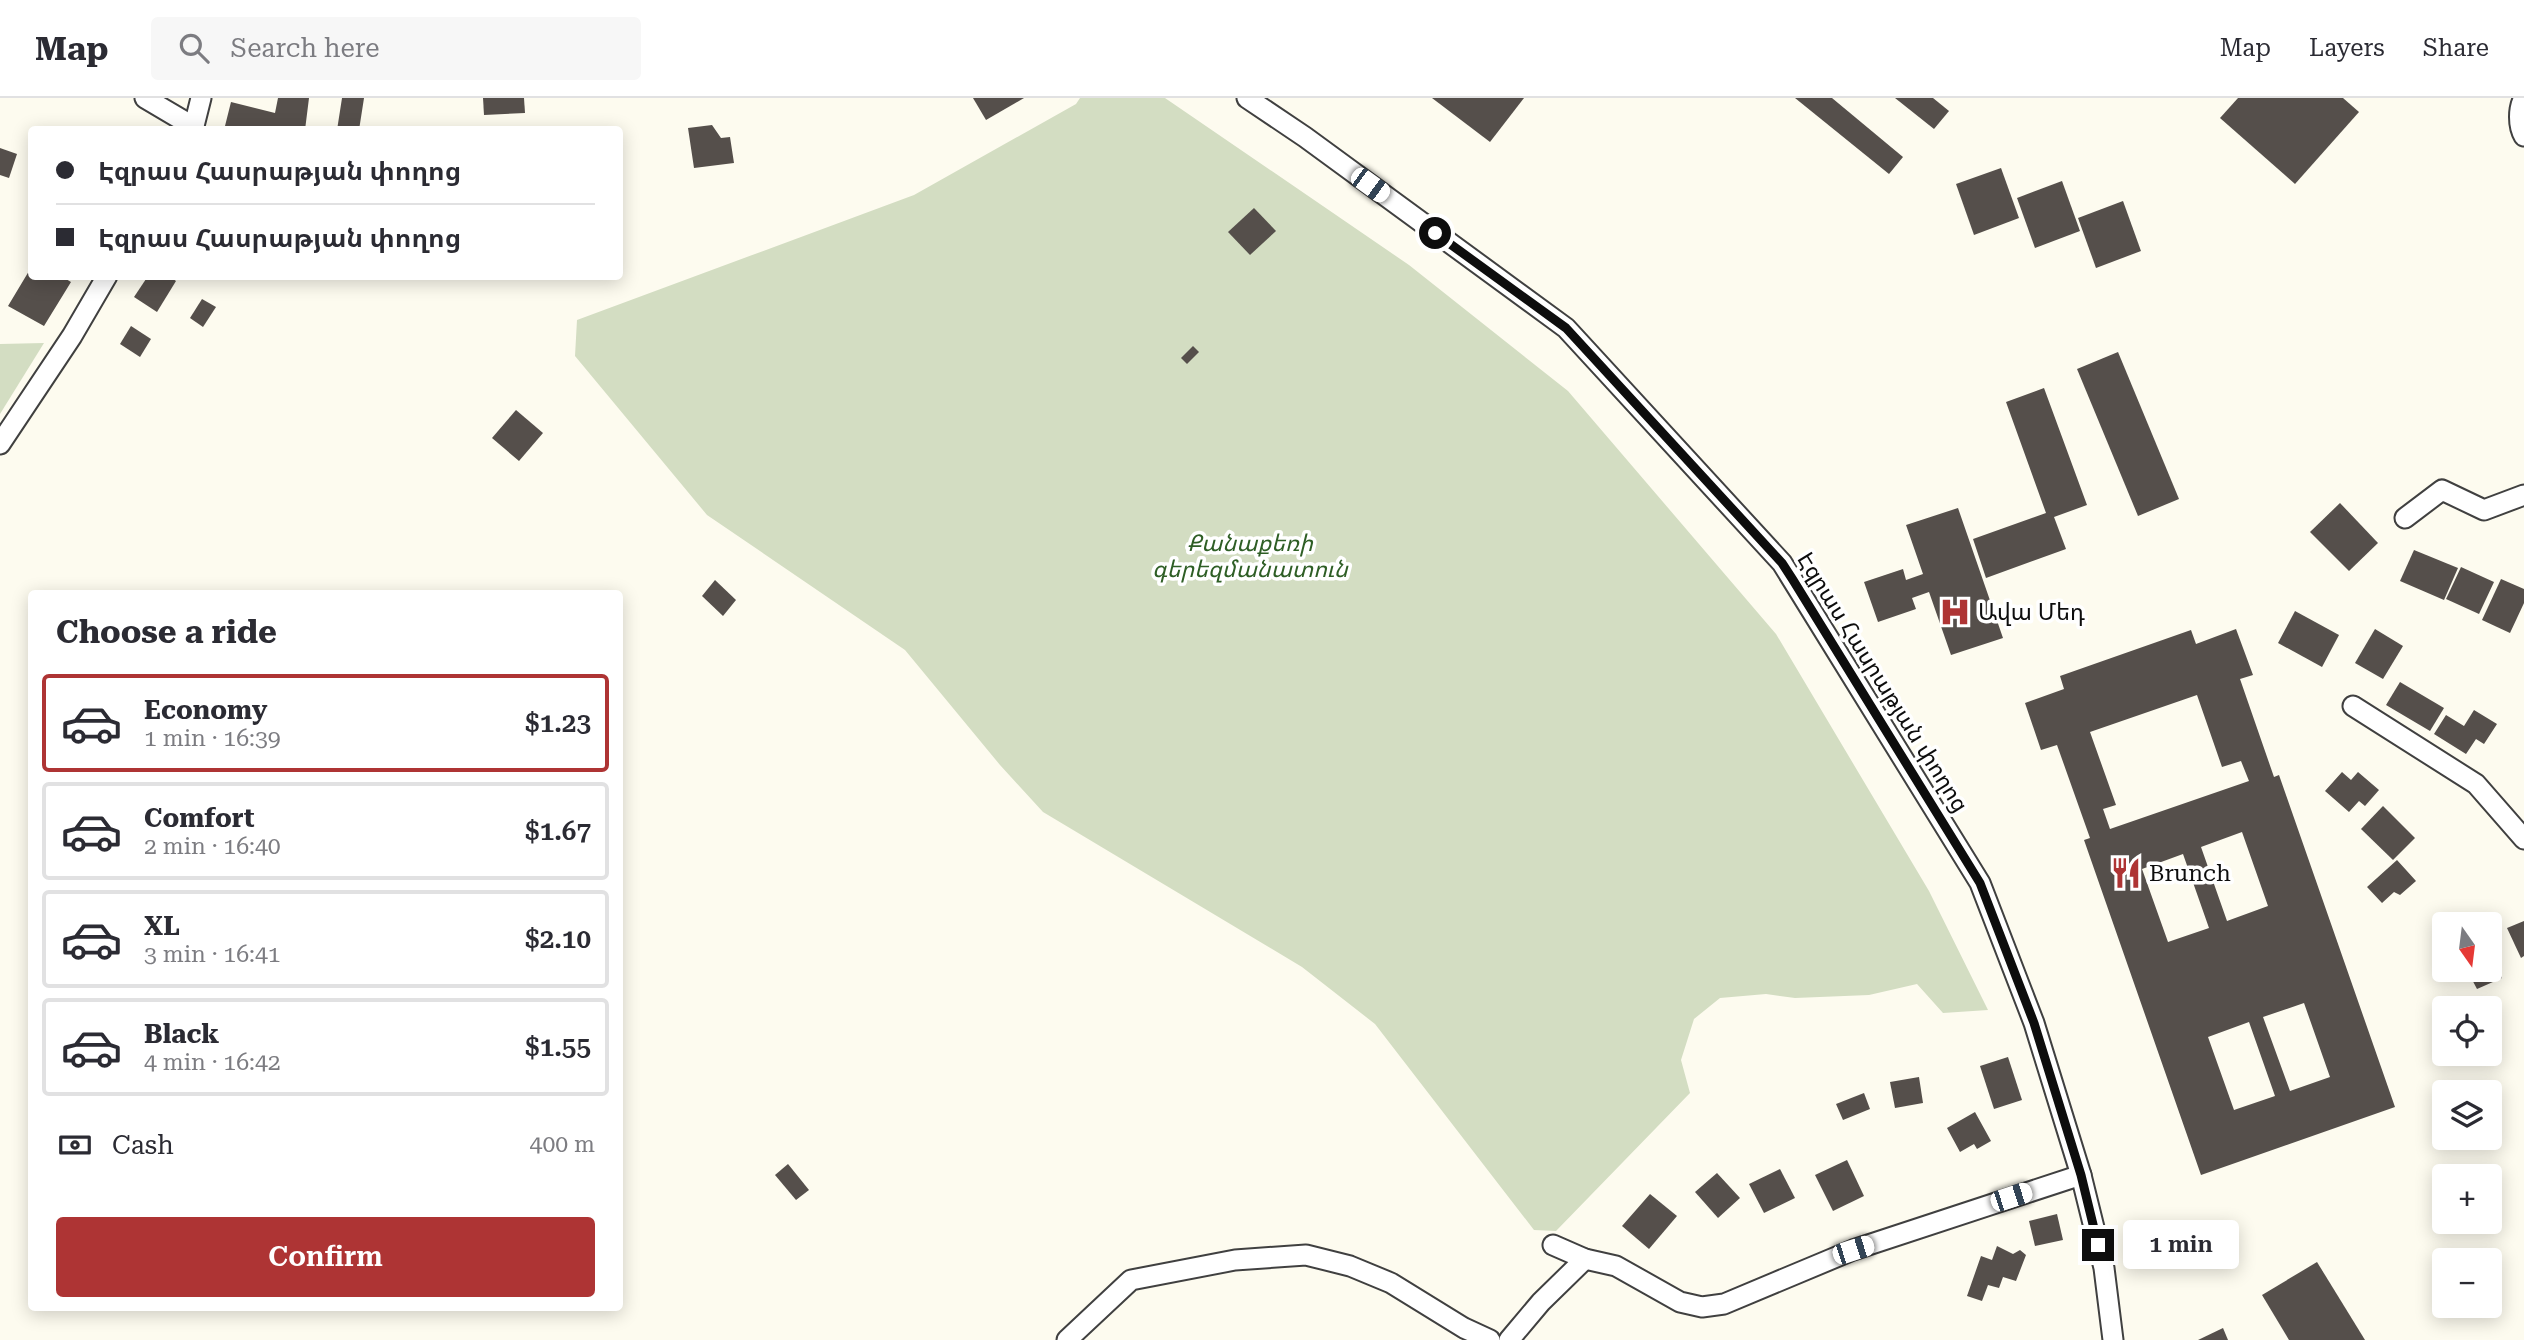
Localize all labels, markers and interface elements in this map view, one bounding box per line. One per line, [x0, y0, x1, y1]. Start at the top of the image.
search box [151, 17, 641, 80]
text: Map [35, 29, 109, 68]
icon: search [175, 29, 213, 67]
text: Search here [231, 33, 380, 63]
text: Map [2220, 34, 2271, 62]
text: Layers [2309, 34, 2385, 62]
text: Share [2423, 34, 2489, 62]
text: Էզրաս Հասրաթյան փողոց [98, 156, 461, 186]
car [1347, 164, 1394, 206]
route start [1419, 217, 1451, 249]
text: Էզրաս Հասրաթյան փողոց [98, 223, 461, 253]
park label: Քանաքեռի գերեզմանատուն [1152, 530, 1349, 583]
street label: Էզրաս Հասրաթյան փողոց [1791, 547, 1974, 817]
hospital icon: Ավա Մեդ [1938, 595, 1972, 629]
place label: Ավա Մեդ [1978, 599, 2085, 626]
text: Choose a ride [56, 613, 277, 651]
icon: car [60, 692, 123, 755]
text: Economy [144, 695, 267, 725]
text: $1.23 [525, 708, 591, 738]
text: 1 min · 16:39 [144, 725, 281, 752]
icon: car [60, 800, 123, 863]
text: Comfort [144, 803, 254, 833]
text: $1.67 [525, 816, 591, 846]
text: 2 min · 16:40 [144, 833, 281, 860]
restaurant icon: Brunch [2109, 856, 2143, 890]
place label: Brunch [2149, 860, 2231, 887]
icon: car [60, 908, 123, 971]
text: XL [144, 911, 180, 941]
north arrow [2432, 912, 2502, 982]
map controls [2432, 912, 2502, 1318]
text: $2.10 [525, 924, 591, 954]
text: 3 min · 16:41 [144, 941, 281, 968]
button: locate [2432, 996, 2502, 1066]
icon: car [60, 1016, 123, 1079]
text: Black [144, 1019, 219, 1049]
text: $1.55 [525, 1032, 591, 1062]
text: 4 min · 16:42 [144, 1049, 281, 1076]
button: layers [2432, 1080, 2502, 1150]
icon: cash [56, 1126, 94, 1164]
text: Cash [112, 1130, 174, 1160]
text: 400 m [530, 1131, 595, 1158]
button: + [2432, 1164, 2502, 1234]
car [1988, 1181, 2035, 1213]
button: Confirm [56, 1217, 595, 1297]
callout: 1 min [2122, 1220, 2238, 1270]
route end [2082, 1229, 2114, 1261]
text: 1 min [2149, 1231, 2213, 1258]
car [1830, 1234, 1877, 1266]
button: − [2432, 1248, 2502, 1318]

